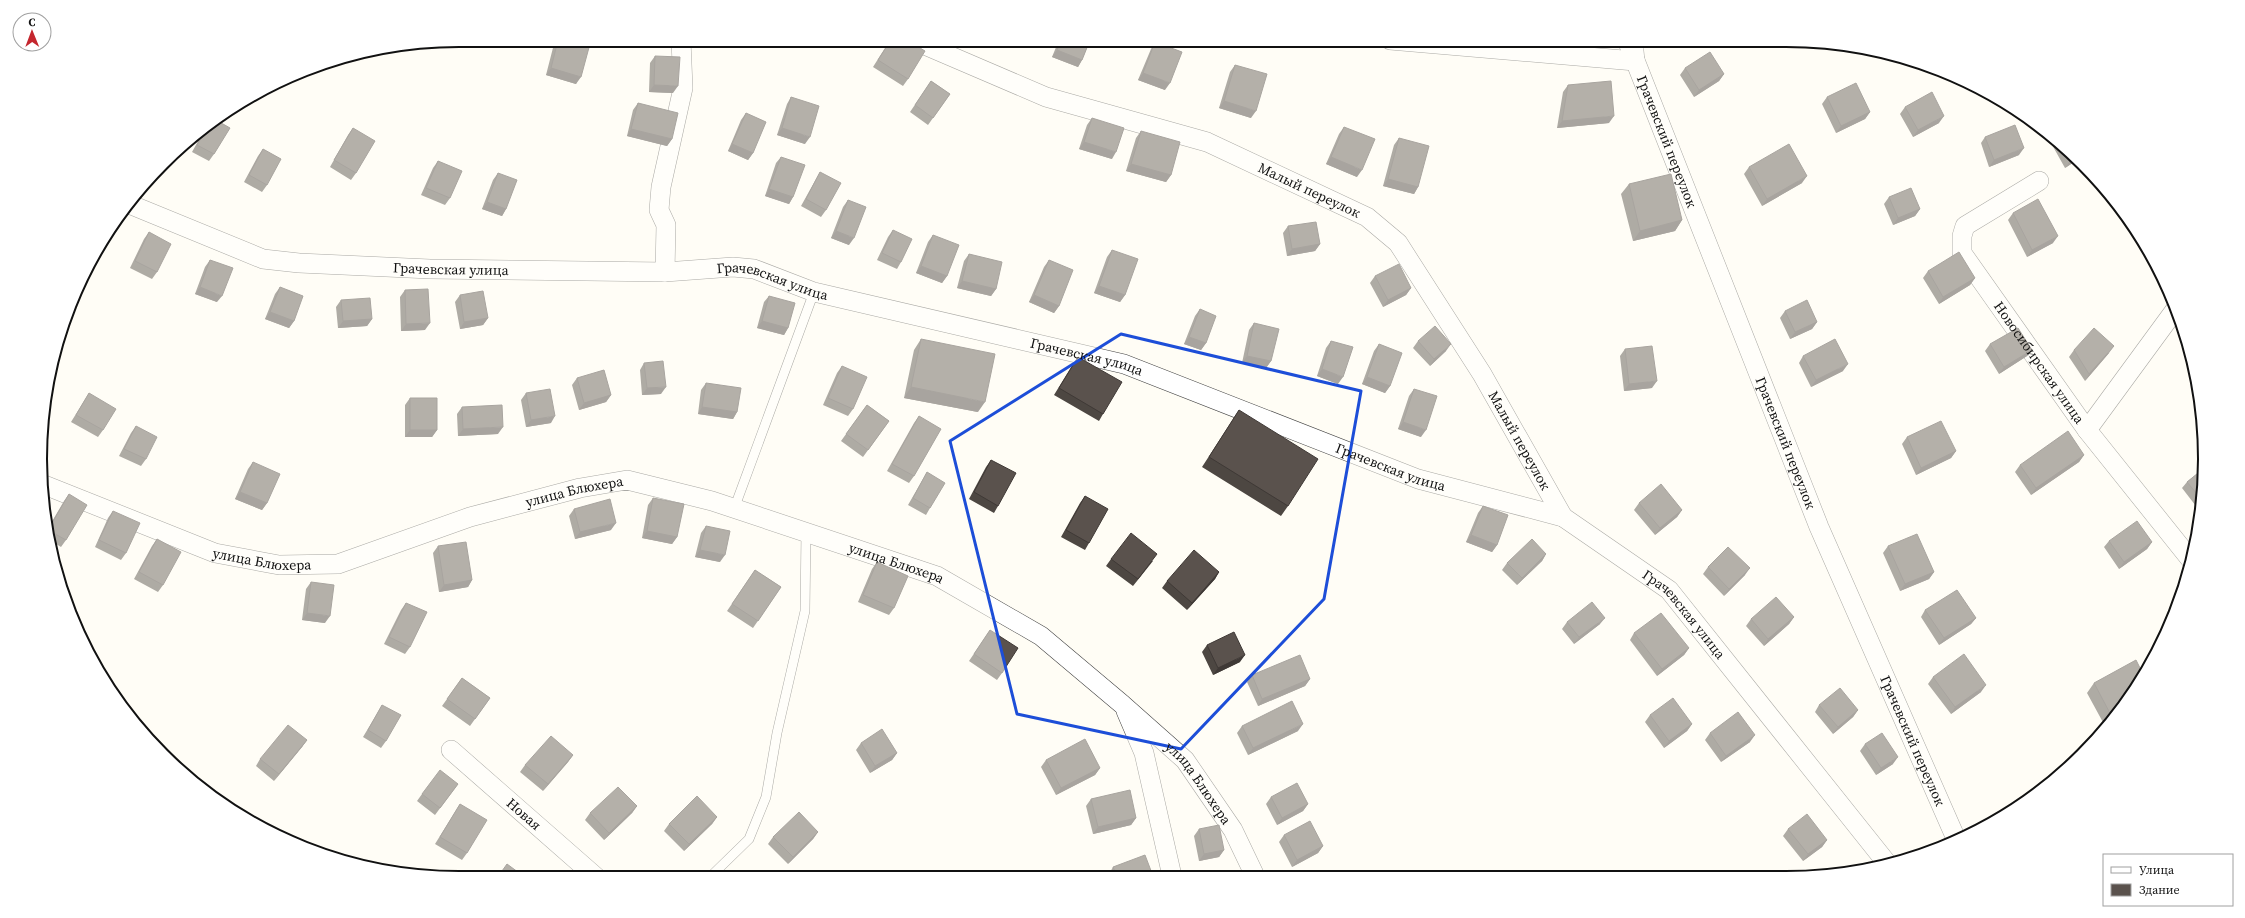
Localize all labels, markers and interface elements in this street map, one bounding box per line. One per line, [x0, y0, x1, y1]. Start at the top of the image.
north arrow [12, 12, 52, 52]
text: С [28, 15, 36, 30]
street label: Грачевский переулок [1632, 72, 1702, 211]
street label: Малый переулок [1255, 157, 1364, 223]
street label: Грачевская улица [392, 257, 510, 280]
street label: Грачевская улица [716, 257, 831, 305]
street label: Новосибирская улица [1989, 297, 2090, 428]
street label: Грачевская улица [1028, 333, 1147, 381]
street label: Грачевский переулок [1751, 374, 1821, 512]
street label: Малый переулок [1484, 387, 1556, 494]
street label: Грачевская улица [1333, 438, 1449, 496]
street label: улица Блюхера [523, 471, 625, 512]
street label: улица Блюхера [846, 537, 949, 589]
street label: улица Блюхера [211, 543, 312, 575]
street label: Грачевская улица [1638, 565, 1731, 664]
street label: Грачевский переулок [1875, 672, 1951, 809]
street label: улица Блюхера [1161, 737, 1237, 829]
street label: Новая [502, 793, 546, 835]
legend [2103, 854, 2233, 906]
text: Улица [2139, 862, 2175, 878]
text: Здание [2139, 882, 2180, 898]

